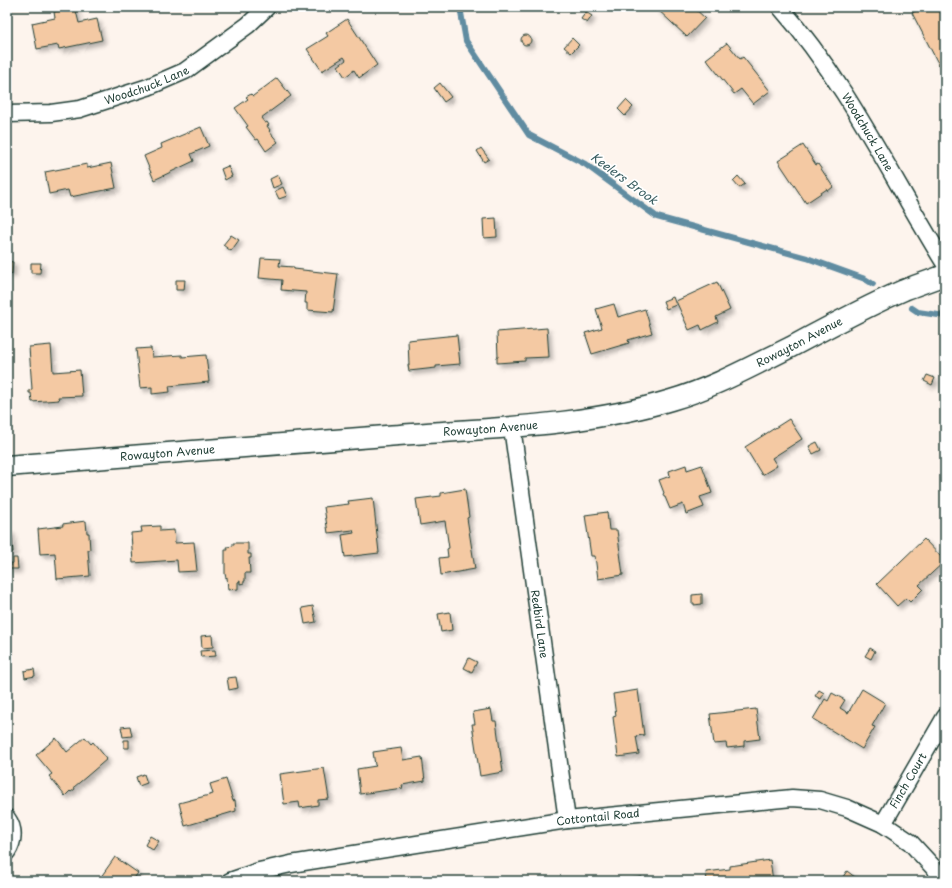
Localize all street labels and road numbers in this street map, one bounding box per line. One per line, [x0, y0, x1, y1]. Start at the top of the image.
street label: Woodchuck Lane [102, 62, 193, 109]
street label: Woodchuck Lane [838, 89, 898, 174]
street label: Rowayton Avenue [753, 312, 845, 371]
street label: Rowayton Avenue [442, 416, 539, 440]
street label: Rowayton Avenue [119, 440, 216, 465]
street label: Redbird Lane [527, 589, 553, 659]
street label: Finch Court [885, 749, 931, 812]
street label: Cottontail Road [555, 804, 640, 830]

